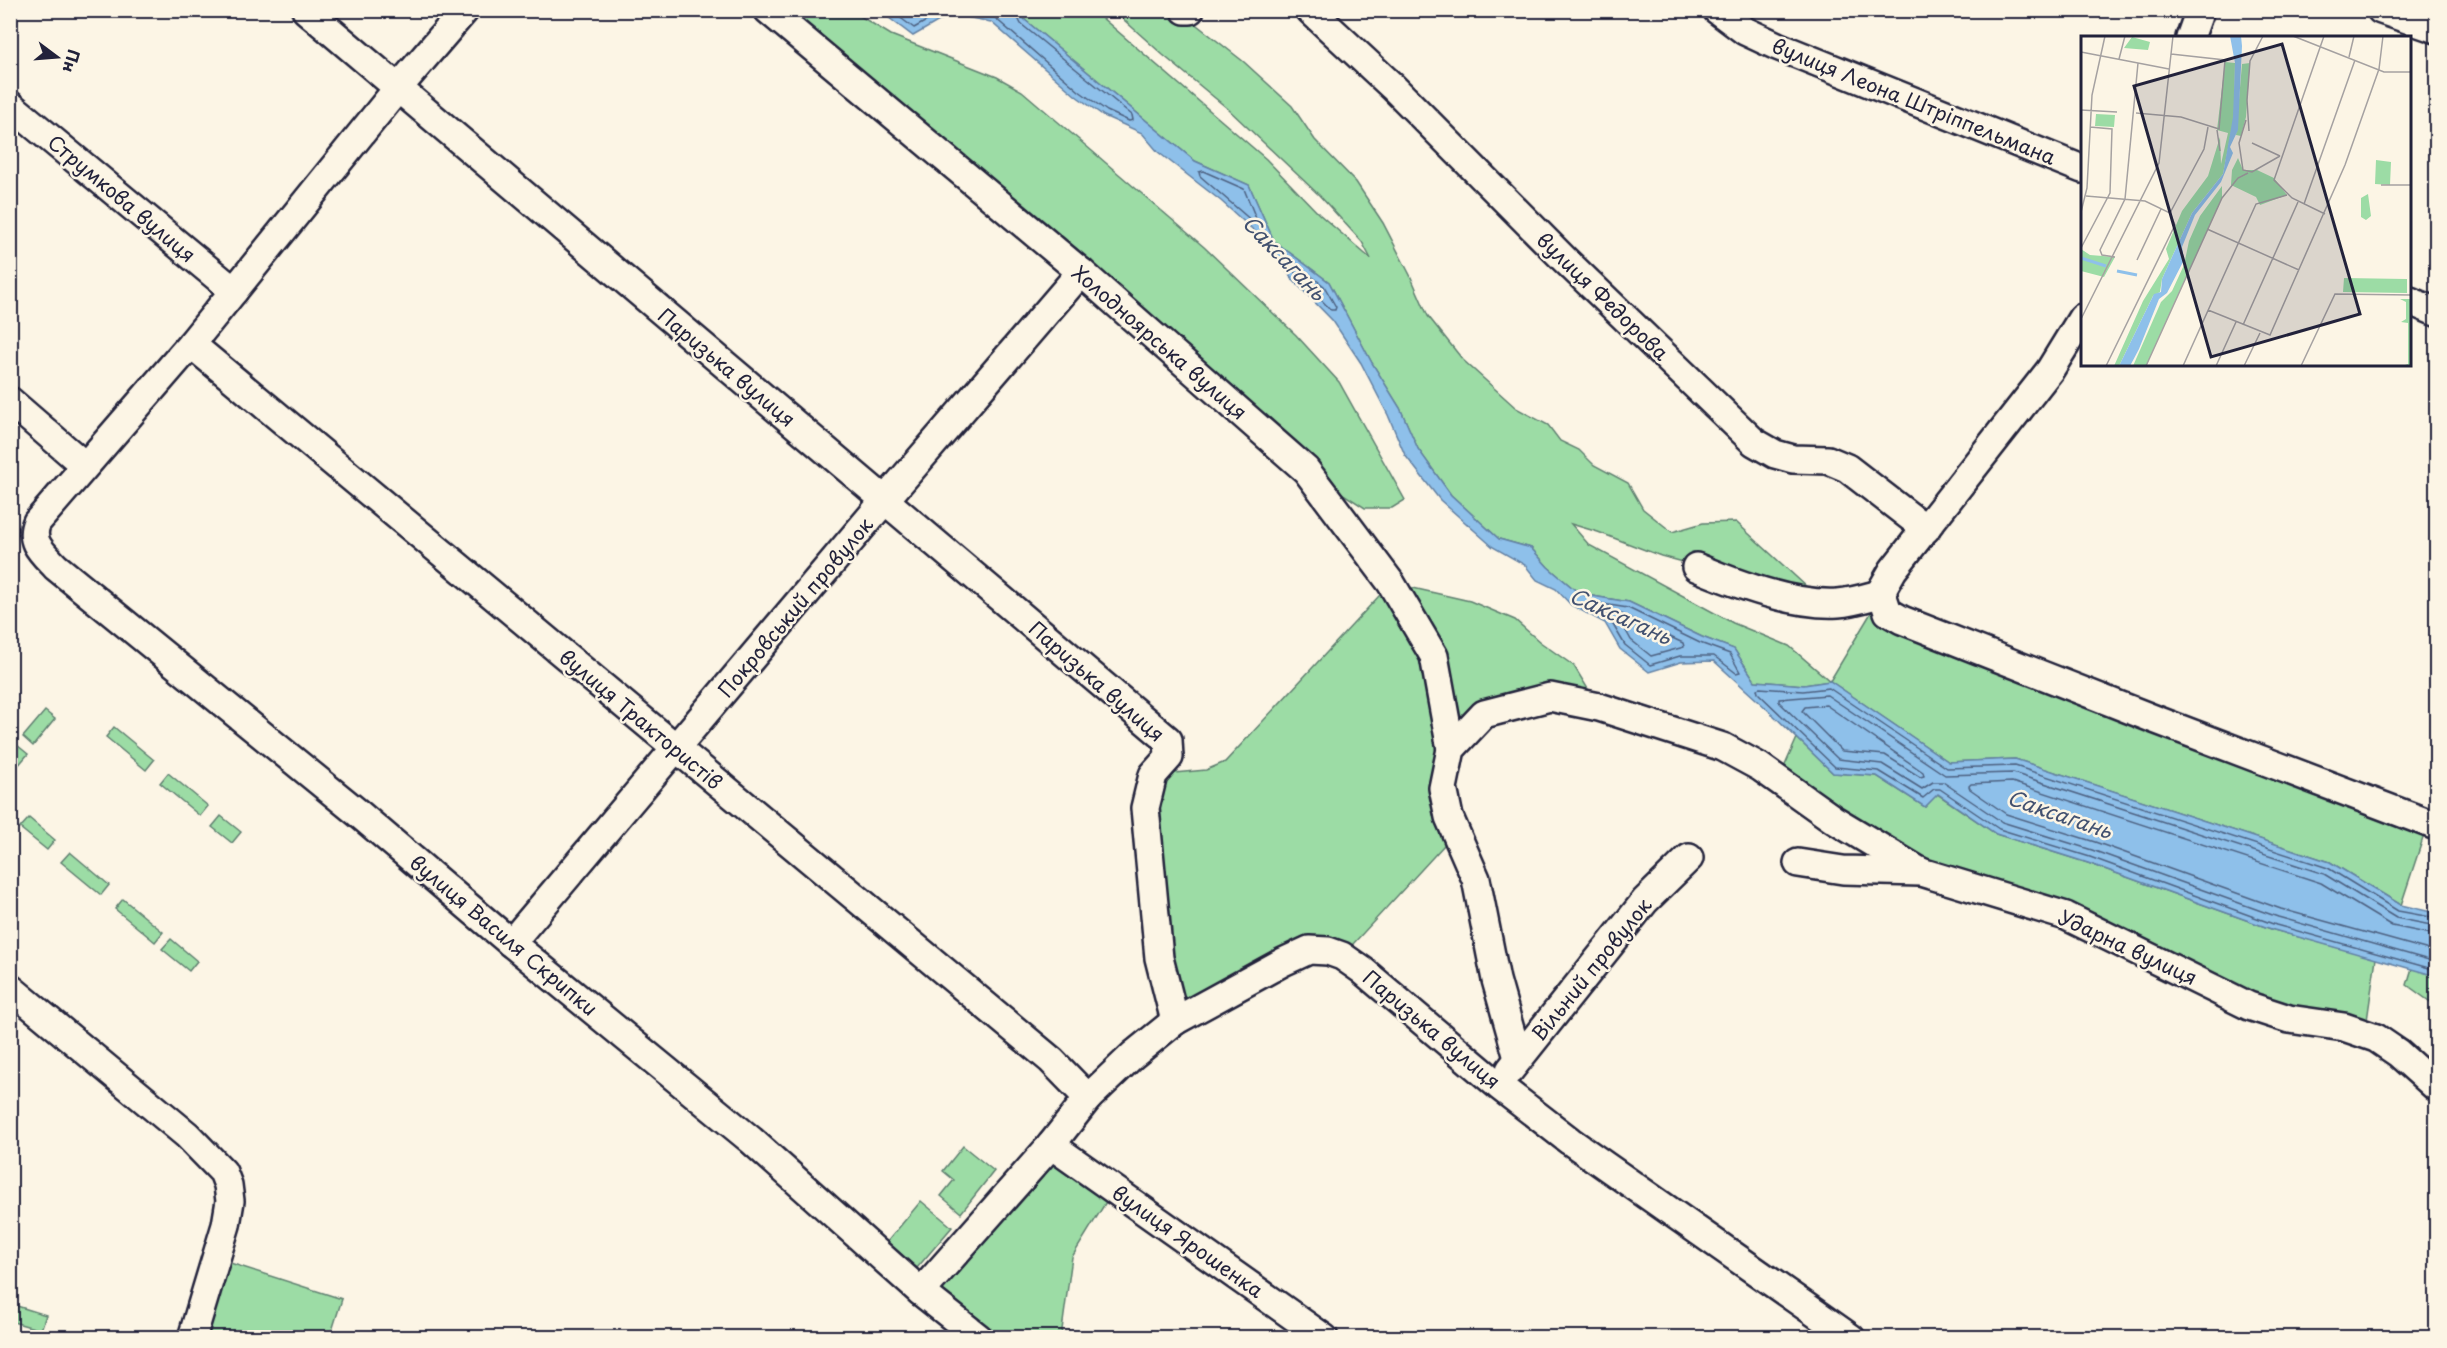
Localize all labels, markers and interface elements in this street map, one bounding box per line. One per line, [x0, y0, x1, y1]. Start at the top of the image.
north arrow [27, 27, 87, 87]
street label: вулиця Леона Штріппельмана [1768, 30, 2061, 172]
inset map [2081, 36, 2411, 366]
text: Пн [58, 47, 87, 76]
street label: Струмкова вулиця [41, 127, 203, 269]
water label: Саксагань [1236, 207, 1335, 308]
street label: вулиця Федорова [1530, 225, 1676, 367]
street label: Холодноярська вулиця [1066, 258, 1254, 426]
street label: Паризька вулиця [652, 300, 802, 434]
street label: Покровський провулок [710, 510, 880, 704]
water label: Саксагань [1565, 578, 1678, 652]
street label: Паризька вулиця [1023, 613, 1171, 749]
street label: вулиця Трактористів [553, 642, 729, 796]
water label: Саксагань [2004, 780, 2118, 846]
street label: вулиця Василя Скрипки [404, 847, 604, 1023]
street label: Вільний провулок [1524, 891, 1658, 1047]
street label: Ударна вулиця [2054, 902, 2202, 992]
street label: Паризька вулиця [1357, 962, 1507, 1096]
street label: вулиця Ярошенка [1106, 1177, 1270, 1305]

